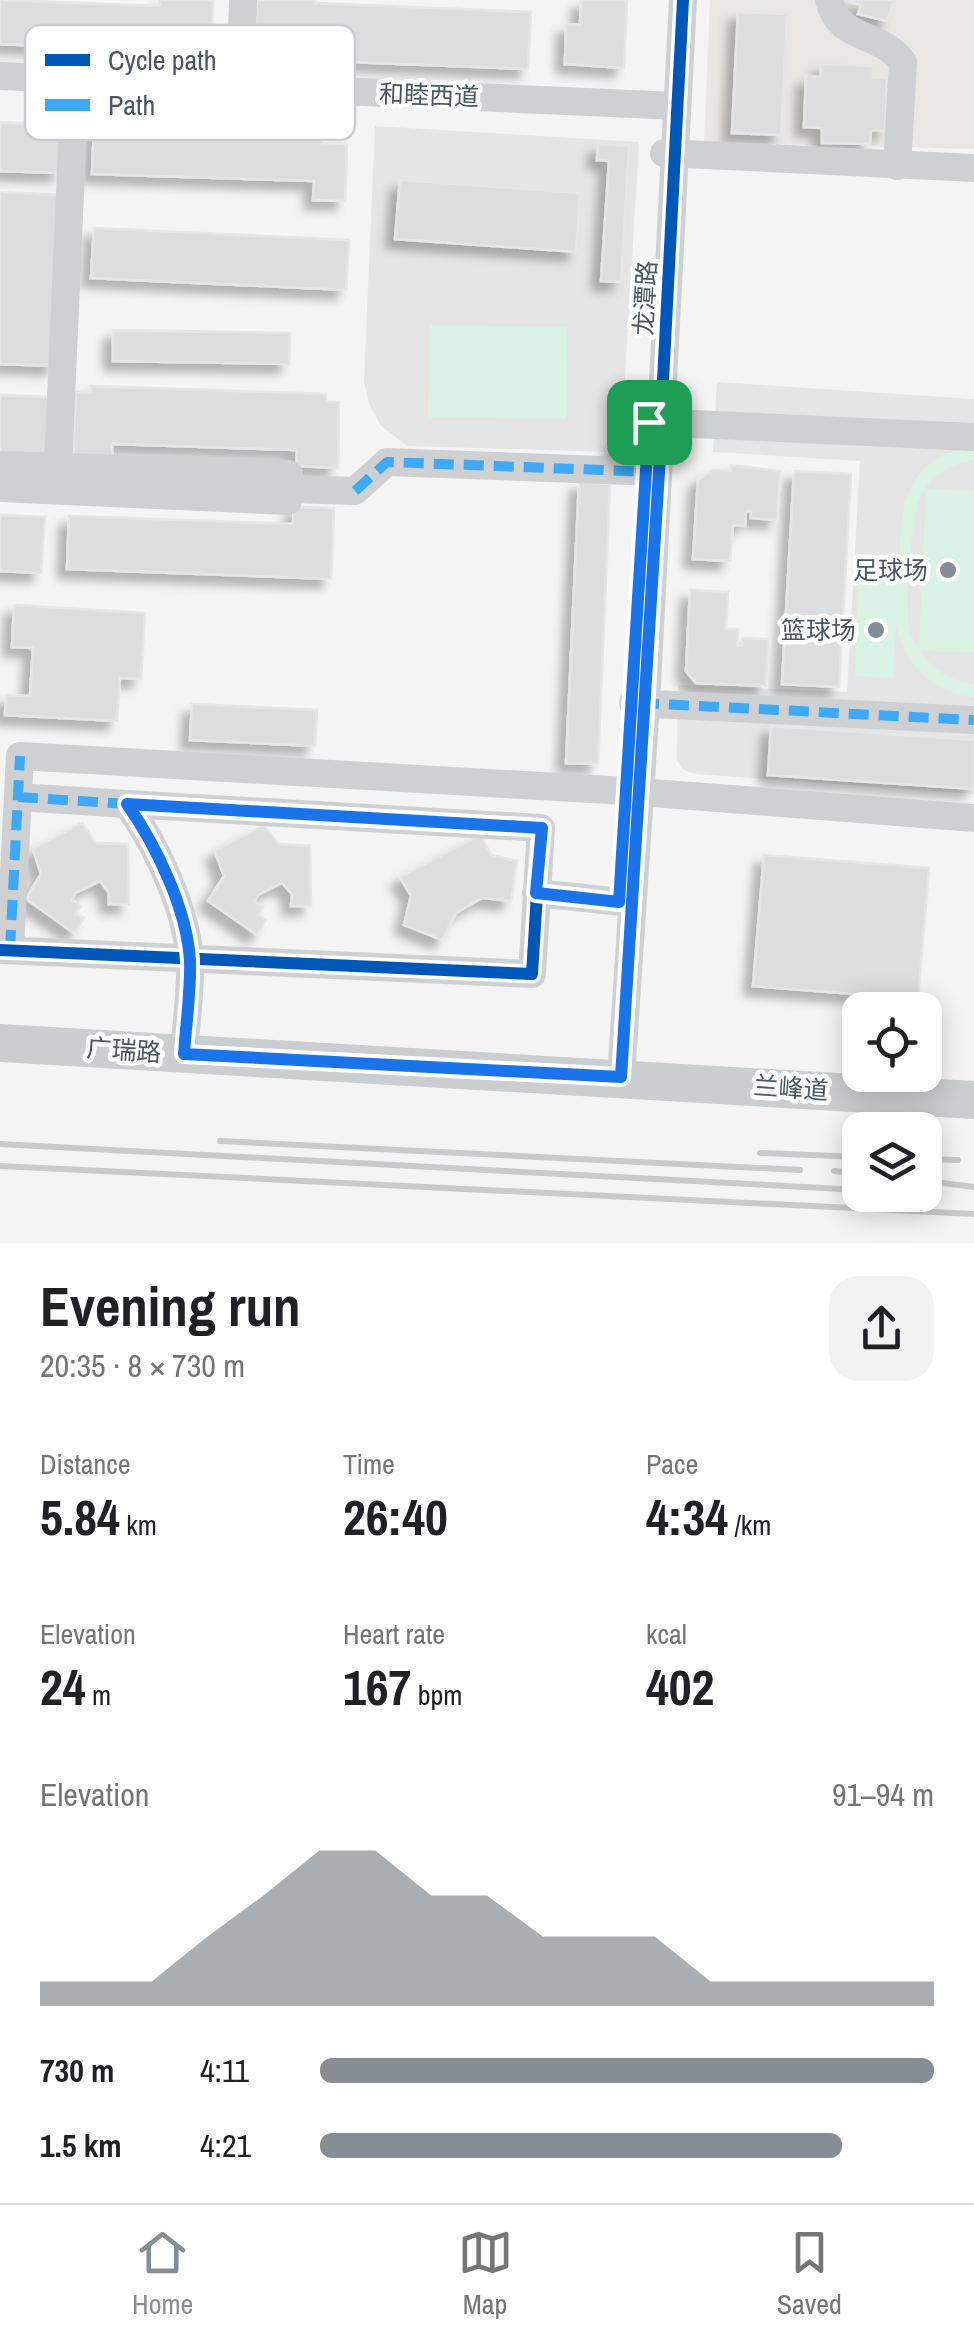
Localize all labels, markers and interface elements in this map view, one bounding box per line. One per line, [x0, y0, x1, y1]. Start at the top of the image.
legend [25, 25, 355, 140]
text: Cycle path [108, 41, 216, 79]
street label: 和睦西道 [378, 76, 480, 114]
text: Path [108, 86, 155, 124]
street label: 龙潭路 [626, 260, 664, 336]
pin [607, 380, 692, 465]
icon: arrive [622, 395, 677, 450]
place label: 足球场 [853, 553, 928, 587]
marker: 足球场 [937, 559, 959, 581]
place label: 篮球场 [781, 613, 856, 647]
marker: 篮球场 [865, 619, 887, 641]
map controls [842, 992, 942, 1212]
button: locate [842, 992, 942, 1092]
street label: 广瑞路 [85, 1030, 163, 1070]
street label: 兰峰道 [752, 1068, 830, 1108]
button: layers [842, 1112, 942, 1212]
text: Evening run [40, 1269, 301, 1343]
button: share [829, 1276, 934, 1381]
text: 20:35 · 8 × 730 m [40, 1344, 245, 1387]
text: Distance [40, 1445, 131, 1483]
text: Time [343, 1445, 395, 1483]
text: Pace [646, 1445, 698, 1483]
text: 5.84 [40, 1483, 120, 1551]
text: 26:40 [343, 1483, 448, 1551]
text: 4:34 [646, 1483, 728, 1551]
text: km [120, 1506, 157, 1544]
text: /km [728, 1506, 771, 1544]
text: Elevation [40, 1615, 136, 1653]
text: Heart rate [343, 1615, 445, 1653]
text: kcal [646, 1615, 687, 1653]
text: 24 [40, 1653, 86, 1721]
text: 167 [343, 1653, 411, 1721]
text: 402 [646, 1653, 714, 1721]
text: m [86, 1676, 111, 1714]
text: bpm [411, 1676, 462, 1714]
text: Elevation [40, 1773, 149, 1816]
text: 91–94 m [832, 1773, 934, 1816]
text: 730 m [40, 2049, 114, 2092]
text: 4:11 [200, 2049, 249, 2092]
text: 1.5 km [40, 2124, 122, 2167]
text: 4:21 [200, 2124, 251, 2167]
tab: Home [132, 2225, 193, 2323]
tab: Map [458, 2225, 513, 2323]
tab: Saved [777, 2225, 842, 2323]

